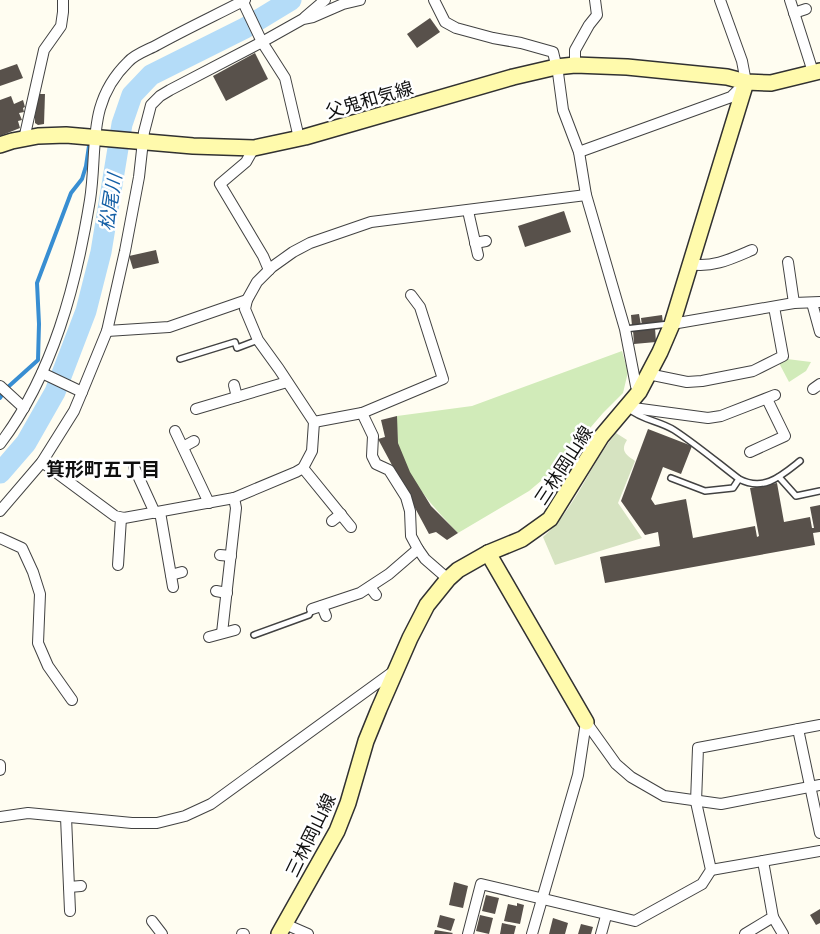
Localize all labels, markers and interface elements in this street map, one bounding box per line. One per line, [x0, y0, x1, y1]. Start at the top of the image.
street label: 父鬼和気線 [322, 75, 416, 123]
water label: 松尾川 [92, 170, 127, 232]
street label: 三林岡山線 [528, 421, 598, 509]
district label: 箕形町五丁目 [46, 455, 160, 481]
street label: 三林岡山線 [279, 789, 341, 881]

